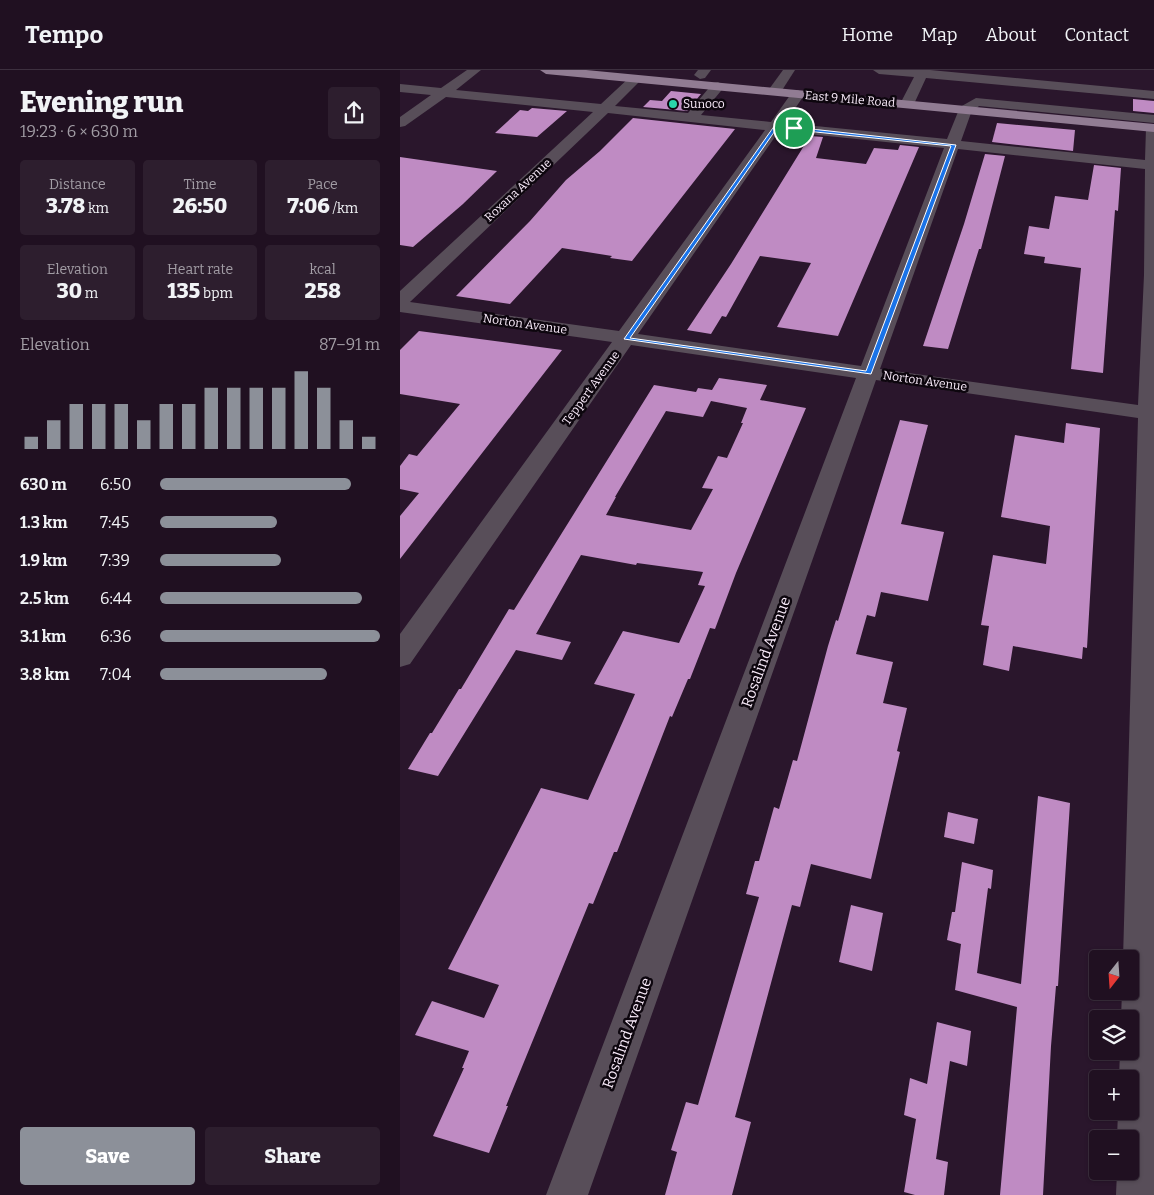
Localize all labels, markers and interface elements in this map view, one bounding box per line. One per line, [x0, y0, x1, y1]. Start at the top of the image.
text: Tempo [25, 21, 103, 49]
text: Home [842, 24, 893, 46]
text: Map [921, 24, 957, 46]
text: About [985, 24, 1036, 46]
text: Contact [1064, 24, 1129, 46]
text: Evening run [20, 86, 183, 119]
button: share [328, 87, 380, 139]
street label: East 9 Mile Road [804, 88, 896, 110]
place label: Sunoco [683, 97, 725, 111]
marker: Sunoco [667, 98, 679, 110]
pin [773, 107, 815, 149]
icon: arrive [780, 114, 808, 142]
text: 19:23 · 6 × 630 m [20, 122, 138, 141]
street label: Roxana Avenue [482, 156, 554, 224]
text: Distance [49, 176, 106, 193]
text: Time [183, 176, 217, 193]
text: Pace [308, 176, 338, 193]
text: 3.78 [46, 193, 85, 219]
text: 26:50 [173, 193, 227, 219]
text: 7:06 [287, 193, 330, 219]
text: km [85, 200, 109, 217]
text: /km [330, 200, 358, 217]
text: Elevation [47, 261, 108, 278]
text: Heart rate [167, 261, 233, 278]
text: kcal [310, 261, 336, 278]
text: 30 [57, 278, 82, 304]
text: 135 [167, 278, 200, 304]
text: 258 [305, 278, 341, 304]
text: m [82, 285, 98, 302]
text: bpm [200, 285, 233, 302]
street label: Norton Avenue [482, 311, 568, 337]
text: Elevation [20, 335, 90, 354]
text: 87–91 m [319, 335, 380, 354]
street label: Teppert Avenue [559, 348, 623, 428]
street label: Norton Avenue [882, 368, 968, 394]
text: 630 m [20, 475, 67, 494]
text: 6:50 [100, 475, 132, 494]
text: 1.3 km [20, 513, 67, 532]
text: 7:45 [100, 513, 129, 532]
text: 1.9 km [20, 551, 67, 570]
text: 7:39 [100, 551, 130, 570]
text: 2.5 km [20, 589, 69, 608]
text: 6:44 [100, 589, 132, 608]
street label: Rosalind Avenue [738, 594, 794, 710]
text: 3.1 km [20, 627, 66, 646]
text: 6:36 [100, 627, 131, 646]
text: 3.8 km [20, 665, 69, 684]
text: 7:04 [100, 665, 131, 684]
north arrow [1089, 950, 1139, 1000]
map controls [1089, 950, 1139, 1180]
street label: Rosalind Avenue [599, 975, 655, 1091]
button: layers [1089, 1010, 1139, 1060]
button: + [1089, 1070, 1139, 1120]
button: Save [20, 1127, 195, 1185]
button: Share [205, 1127, 380, 1185]
button: − [1089, 1130, 1139, 1180]

